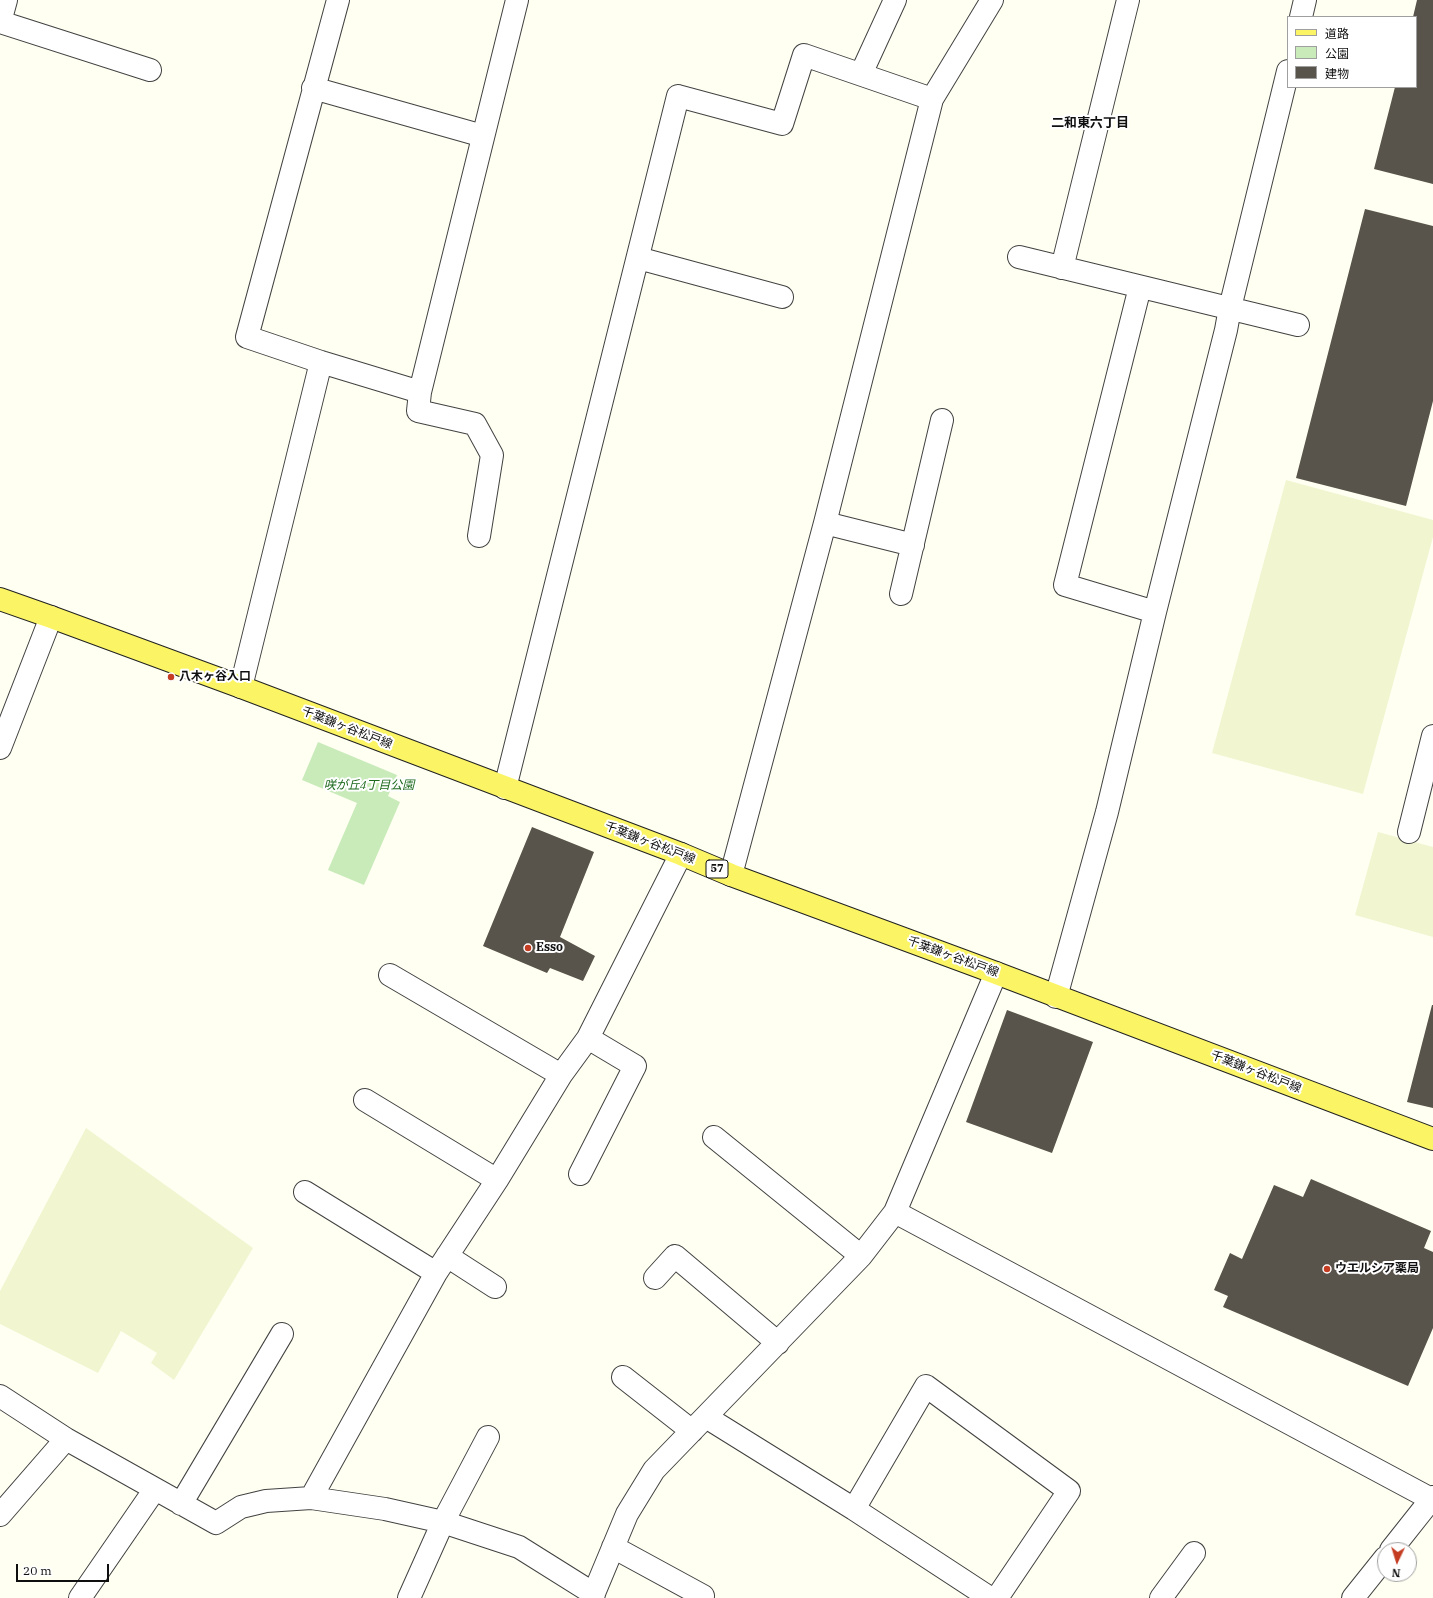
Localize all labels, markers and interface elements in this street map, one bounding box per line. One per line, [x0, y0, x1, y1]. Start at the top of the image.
legend [1287, 16, 1417, 88]
text: 道路 [1325, 26, 1349, 41]
text: 公園 [1325, 46, 1349, 61]
text: 建物 [1325, 66, 1349, 81]
district label: 二和東六丁目 [1051, 115, 1129, 131]
place label: 八木ヶ谷入口 [179, 670, 251, 684]
marker: 八木ヶ谷入口 [166, 672, 176, 682]
street label: 千葉鎌ヶ谷松戸線 [300, 704, 394, 752]
park label: 咲が丘4丁目公園 [324, 779, 414, 793]
street label: 千葉鎌ヶ谷松戸線 [603, 819, 697, 867]
road number: 57 [706, 860, 728, 878]
street label: 千葉鎌ヶ谷松戸線 [905, 934, 1001, 980]
place label: Esso [536, 941, 563, 955]
marker: Esso [523, 943, 533, 953]
street label: 千葉鎌ヶ谷松戸線 [1209, 1048, 1303, 1096]
place label: ウエルシア薬局 [1335, 1262, 1419, 1276]
marker: ウエルシア薬局 [1322, 1264, 1332, 1274]
north arrow [1377, 1542, 1417, 1582]
scale bar [18, 1556, 111, 1582]
text: 20 m [23, 1563, 52, 1578]
text: N [1391, 1566, 1401, 1580]

